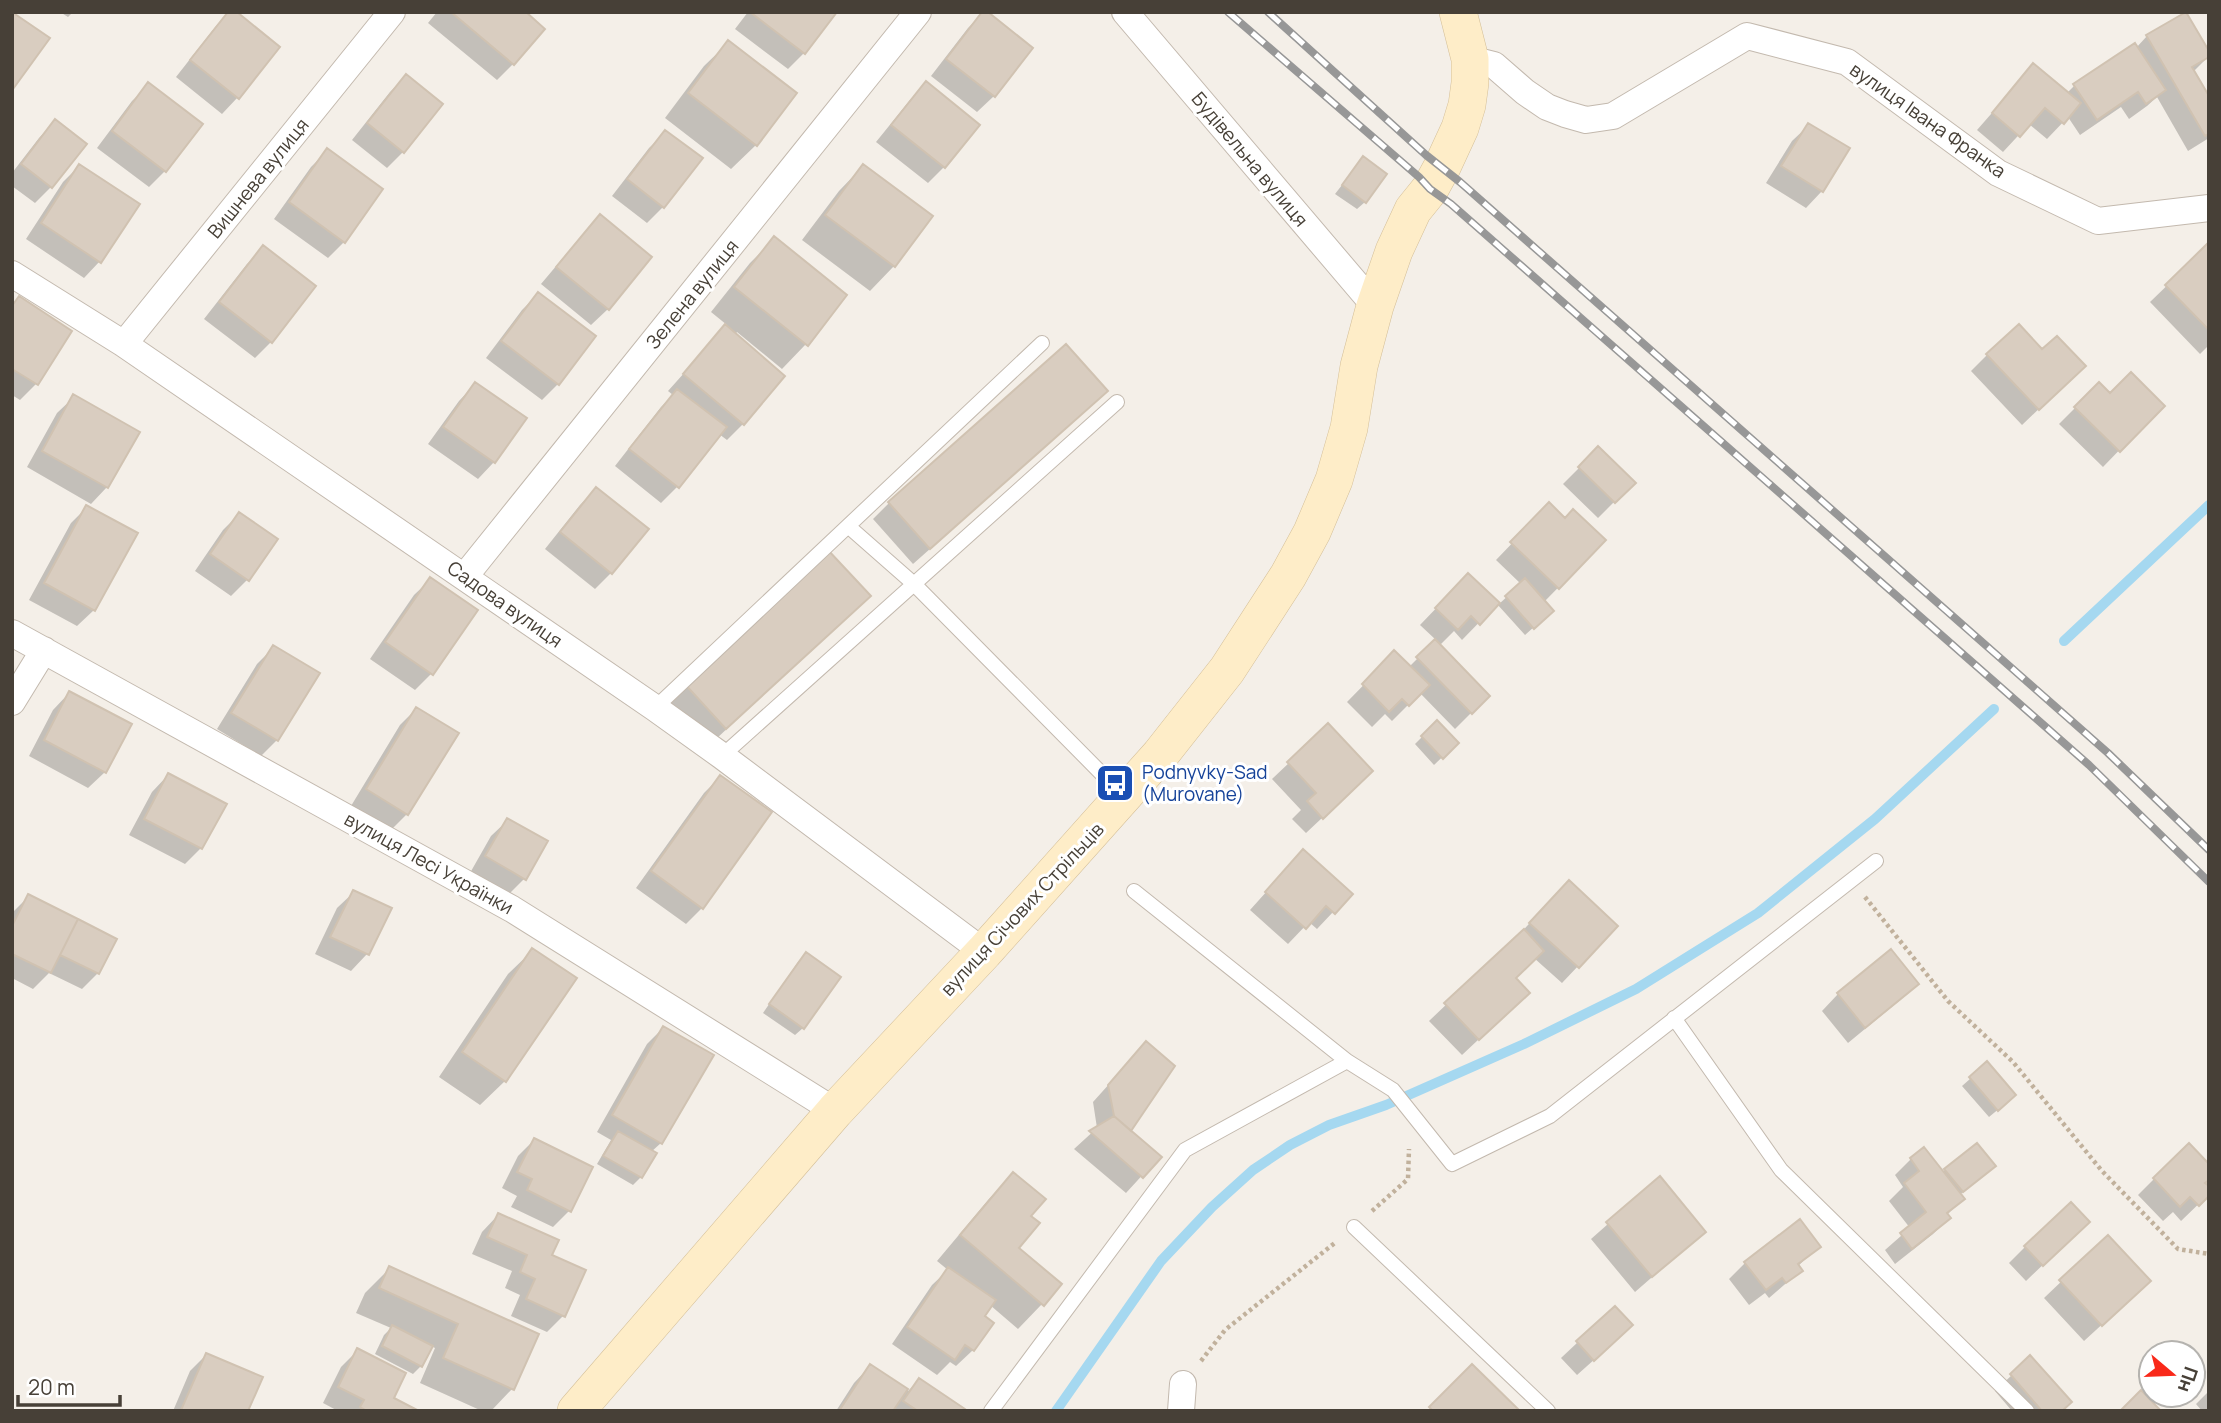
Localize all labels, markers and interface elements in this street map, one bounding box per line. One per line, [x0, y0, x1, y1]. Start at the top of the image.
street label: вулиця Івана Франка [1845, 56, 2011, 184]
street label: Будівельна вулиця [1186, 86, 1314, 232]
street label: Вишнева вулиця [201, 112, 315, 244]
street label: Зелена вулиця [640, 234, 744, 354]
street label: Садова вулиця [442, 555, 568, 653]
place label: Podnyvky-Sad (Murovane) [1142, 759, 1267, 807]
bus stop icon: Podnyvky-Sad (Murovane) [1094, 762, 1136, 804]
street label: вулиця Лесі Українки [340, 806, 518, 920]
street label: вулиця Січових Стрільців [935, 817, 1109, 1001]
north arrow [2137, 1339, 2207, 1409]
text: Пн [2172, 1363, 2205, 1396]
scale bar [18, 1364, 119, 1408]
text: 20 m [28, 1373, 75, 1401]

